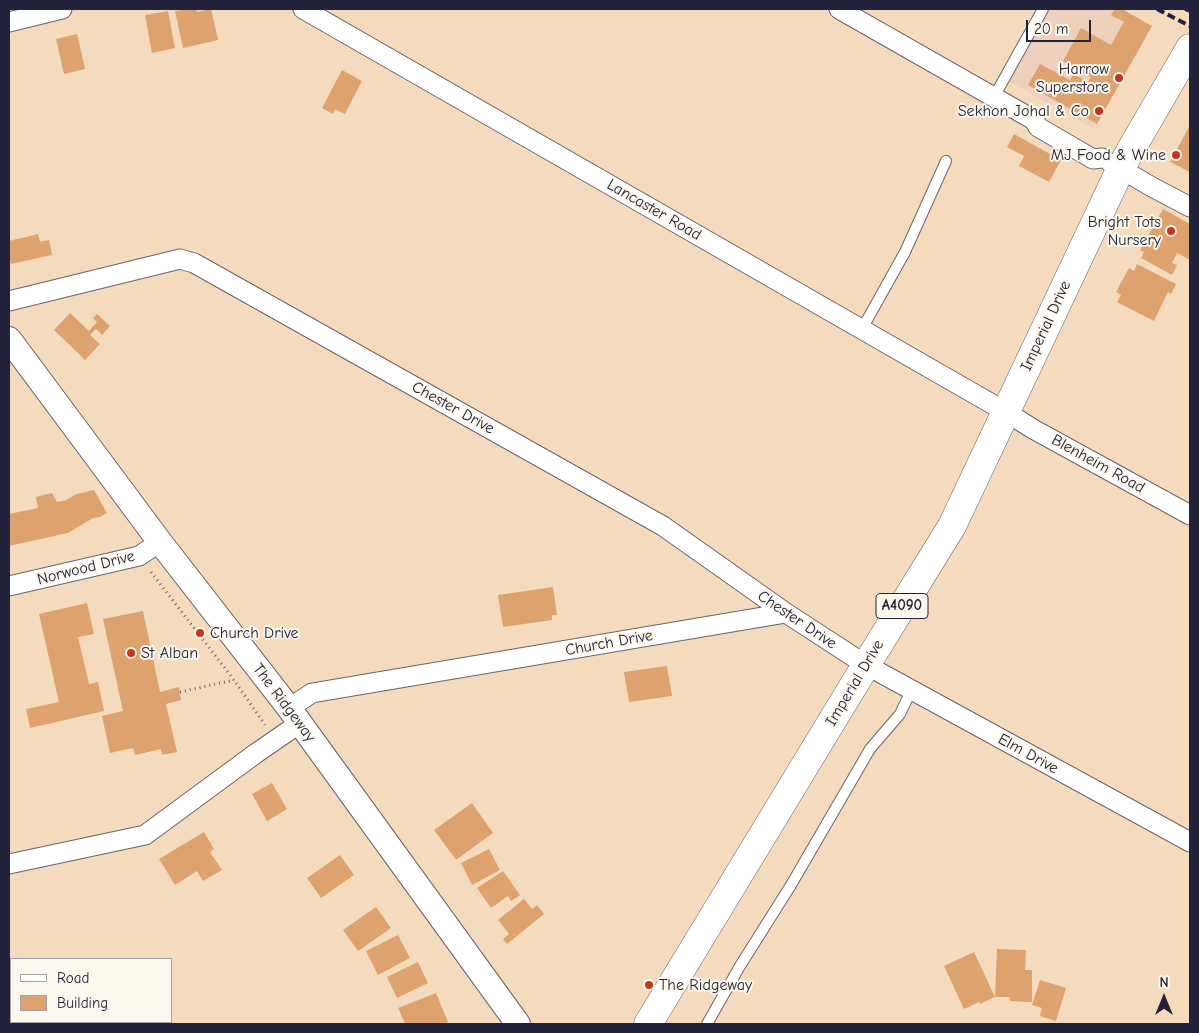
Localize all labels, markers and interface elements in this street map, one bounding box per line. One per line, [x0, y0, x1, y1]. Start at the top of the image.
scale bar [1029, 10, 1094, 42]
text: 20 m [1034, 20, 1068, 38]
place label: Harrow Superstore [1036, 59, 1109, 97]
marker: Harrow Superstore [1113, 72, 1125, 84]
place label: Sekhon Johal & Co [958, 101, 1089, 121]
marker: Sekhon Johal & Co [1093, 105, 1105, 117]
place label: MJ Food & Wine [1051, 145, 1166, 165]
marker: MJ Food & Wine [1170, 149, 1182, 161]
street label: Lancaster Road [603, 175, 705, 245]
place label: Bright Tots Nursery [1088, 212, 1161, 250]
marker: Bright Tots Nursery [1165, 225, 1177, 237]
street label: Imperial Drive [1017, 278, 1075, 374]
street label: Chester Drive [408, 377, 498, 439]
street label: Blenheim Road [1048, 430, 1148, 498]
street label: Norwood Drive [35, 547, 137, 589]
street label: Chester Drive [754, 587, 840, 653]
road number: A4090 [876, 594, 928, 618]
place label: Church Drive [210, 623, 299, 643]
street label: Church Drive [564, 626, 654, 660]
marker: Church Drive [194, 627, 206, 639]
street label: Imperial Drive [822, 636, 888, 730]
place label: St Alban [141, 643, 198, 663]
marker: St Alban [125, 647, 137, 659]
street label: The Ridgeway [248, 660, 320, 746]
street label: Elm Drive [994, 730, 1062, 778]
legend [10, 958, 172, 1023]
text: Road [57, 969, 89, 987]
north arrow [1139, 973, 1189, 1023]
text: N [1159, 974, 1169, 991]
place label: The Ridgeway [659, 975, 752, 995]
marker: The Ridgeway [643, 979, 655, 991]
text: Building [57, 994, 108, 1012]

